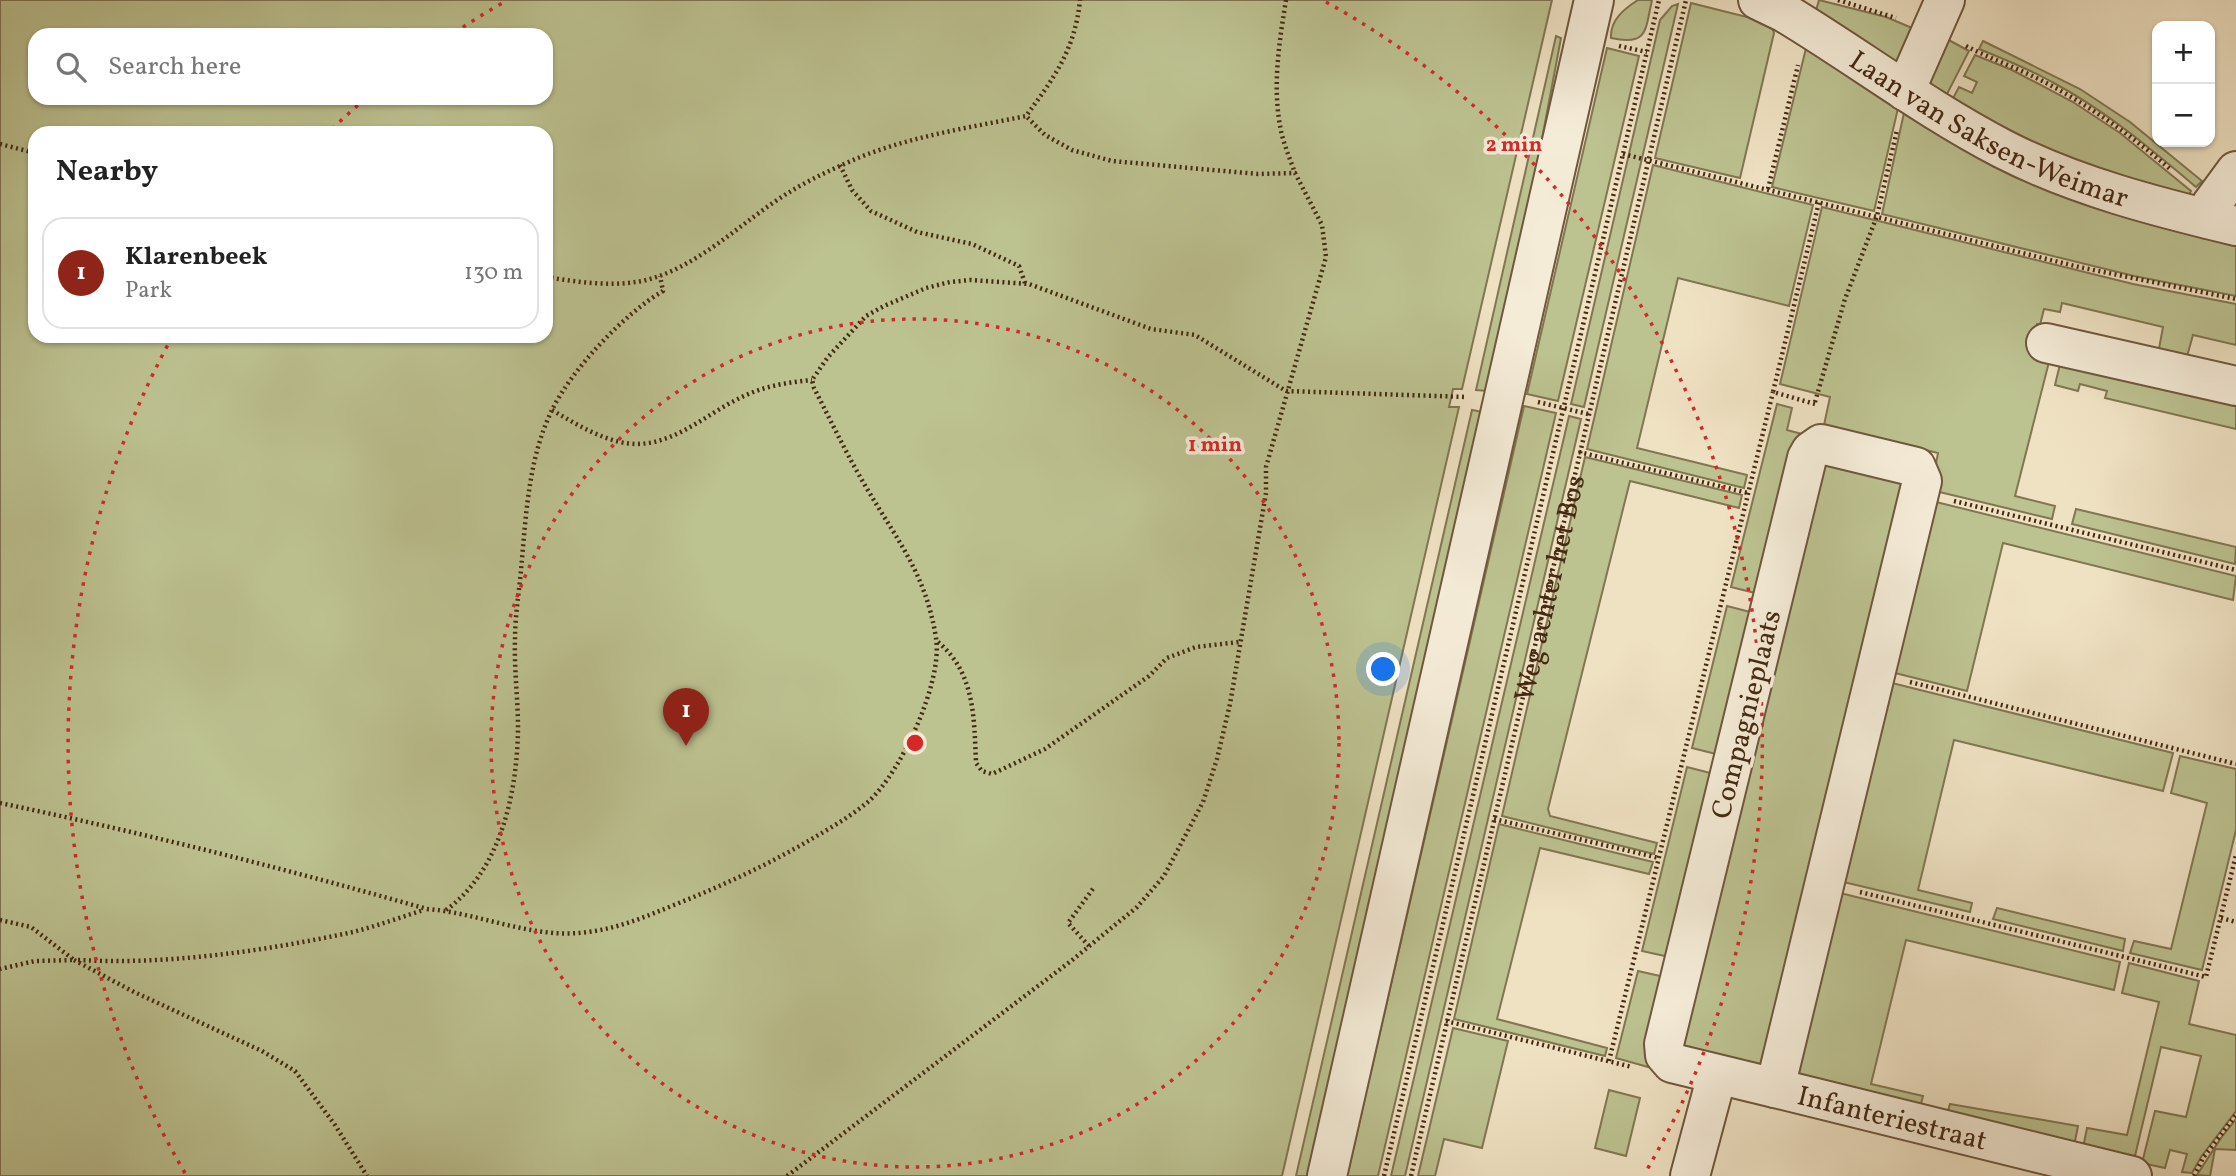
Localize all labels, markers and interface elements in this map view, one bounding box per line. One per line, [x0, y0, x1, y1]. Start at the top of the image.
map controls [2152, 21, 2215, 147]
button: + [2152, 21, 2215, 84]
search box [28, 28, 553, 105]
street label: Laan van Saksen-Weimar [1841, 42, 2133, 219]
icon: search [52, 48, 90, 86]
text: Search here [108, 49, 241, 85]
button: − [2152, 84, 2215, 147]
text: 2 min [1486, 131, 1542, 160]
text: Nearby [56, 151, 158, 193]
text: Klarenbeek [125, 239, 268, 275]
text: 1 [76, 257, 86, 289]
text: 130 m [464, 257, 523, 289]
text: Park [125, 275, 172, 307]
text: 1 min [1188, 431, 1242, 460]
street label: Weg achter het Bos [1506, 471, 1596, 706]
street label: Compagnieplaats [1703, 606, 1792, 823]
your location [1366, 652, 1400, 686]
pin: 1 [663, 688, 709, 746]
centre of rings [903, 731, 927, 755]
street label: Infanteriestraat [1793, 1077, 1991, 1162]

